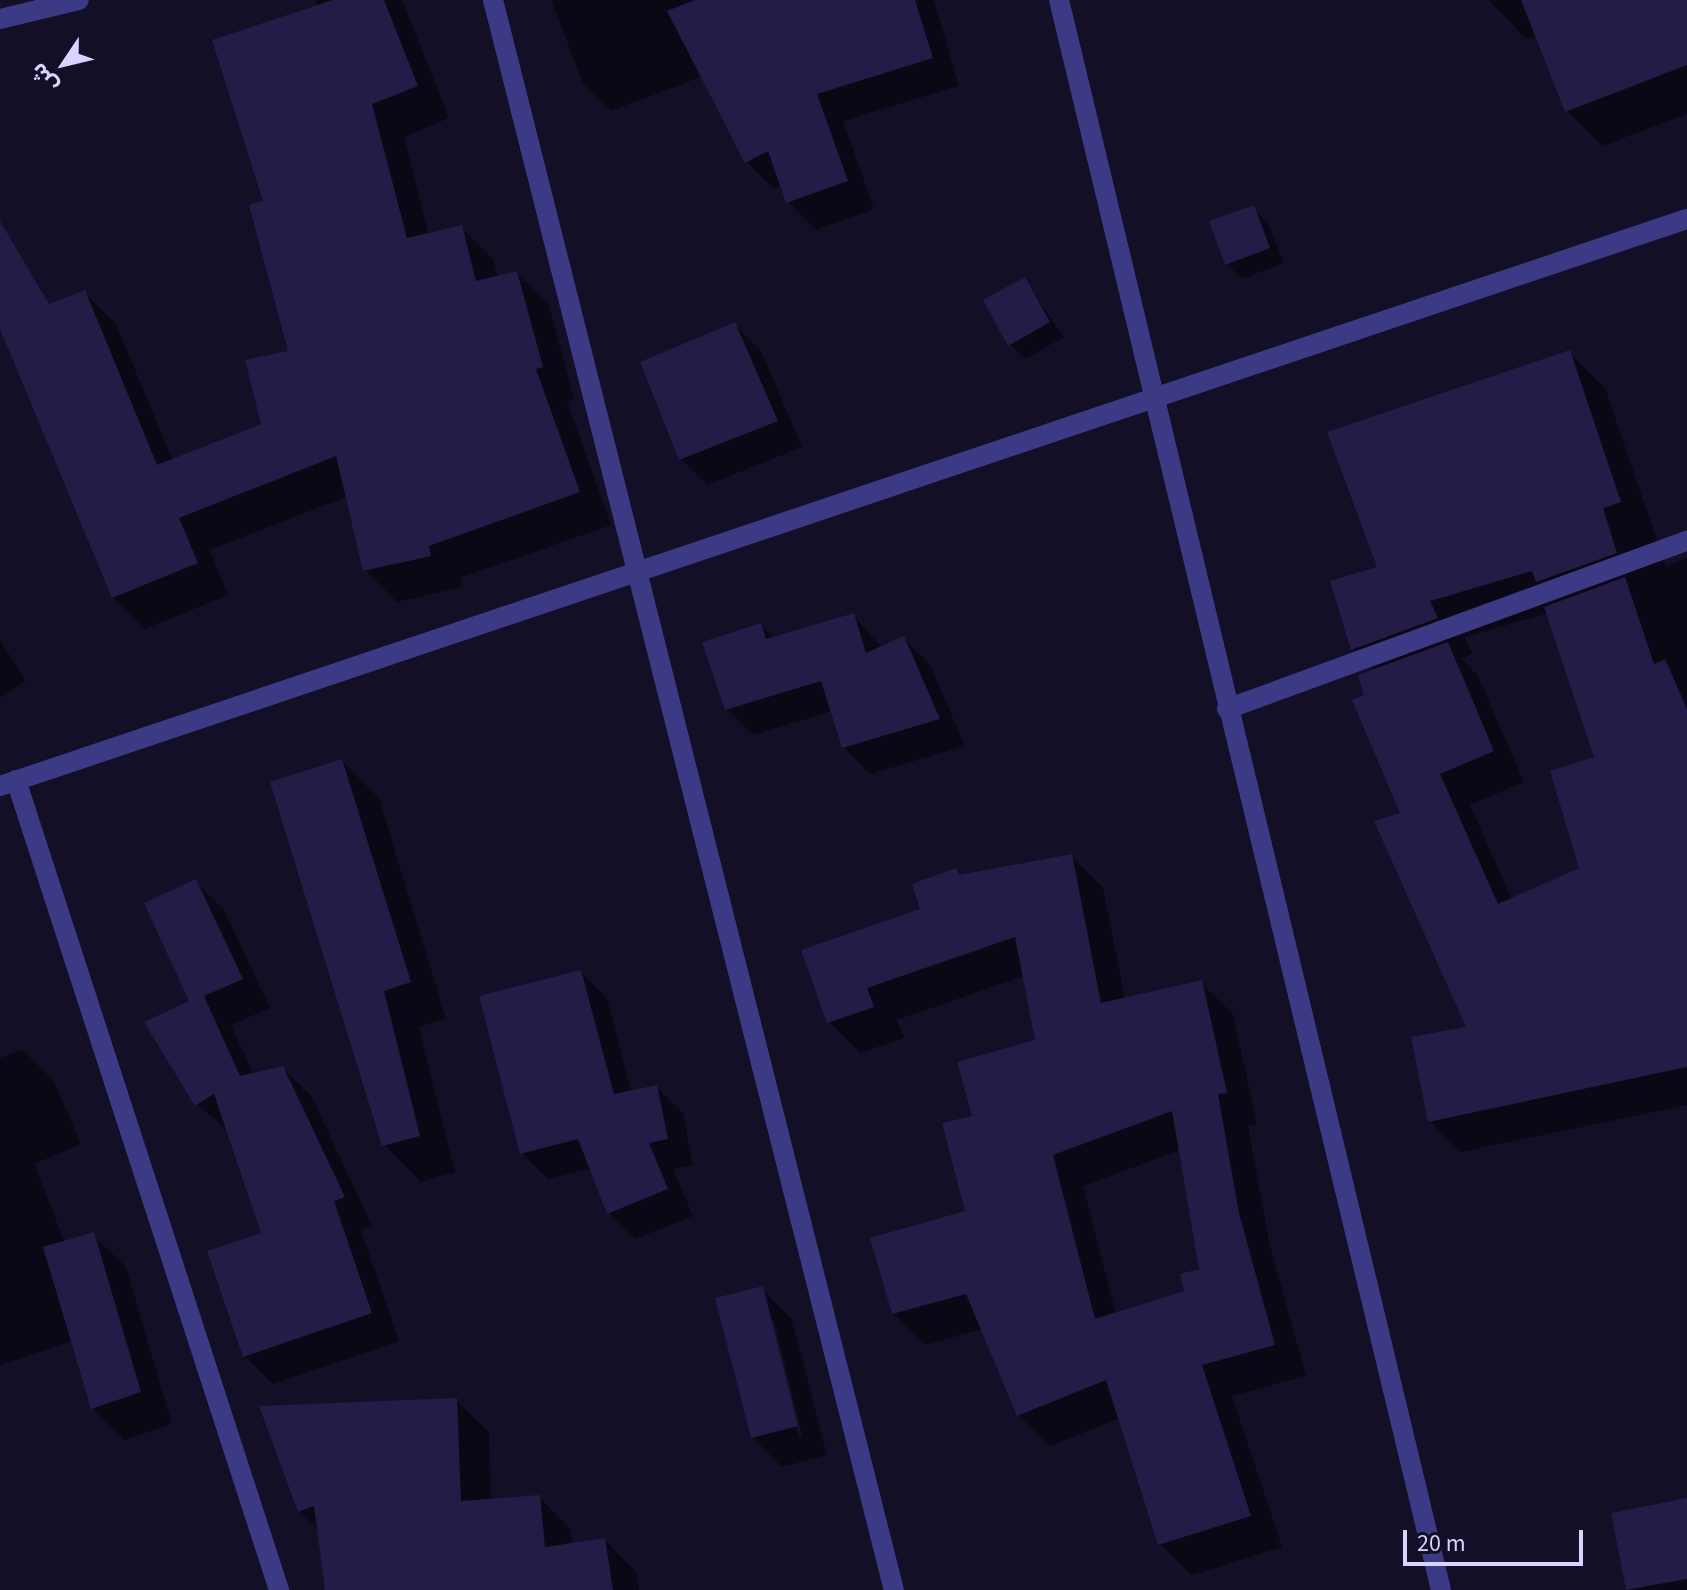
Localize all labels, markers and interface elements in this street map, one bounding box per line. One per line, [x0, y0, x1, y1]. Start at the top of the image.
north arrow [24, 24, 104, 104]
text: ش [23, 56, 66, 99]
scale bar [1407, 1514, 1587, 1564]
text: 20 m [1417, 1526, 1466, 1561]

